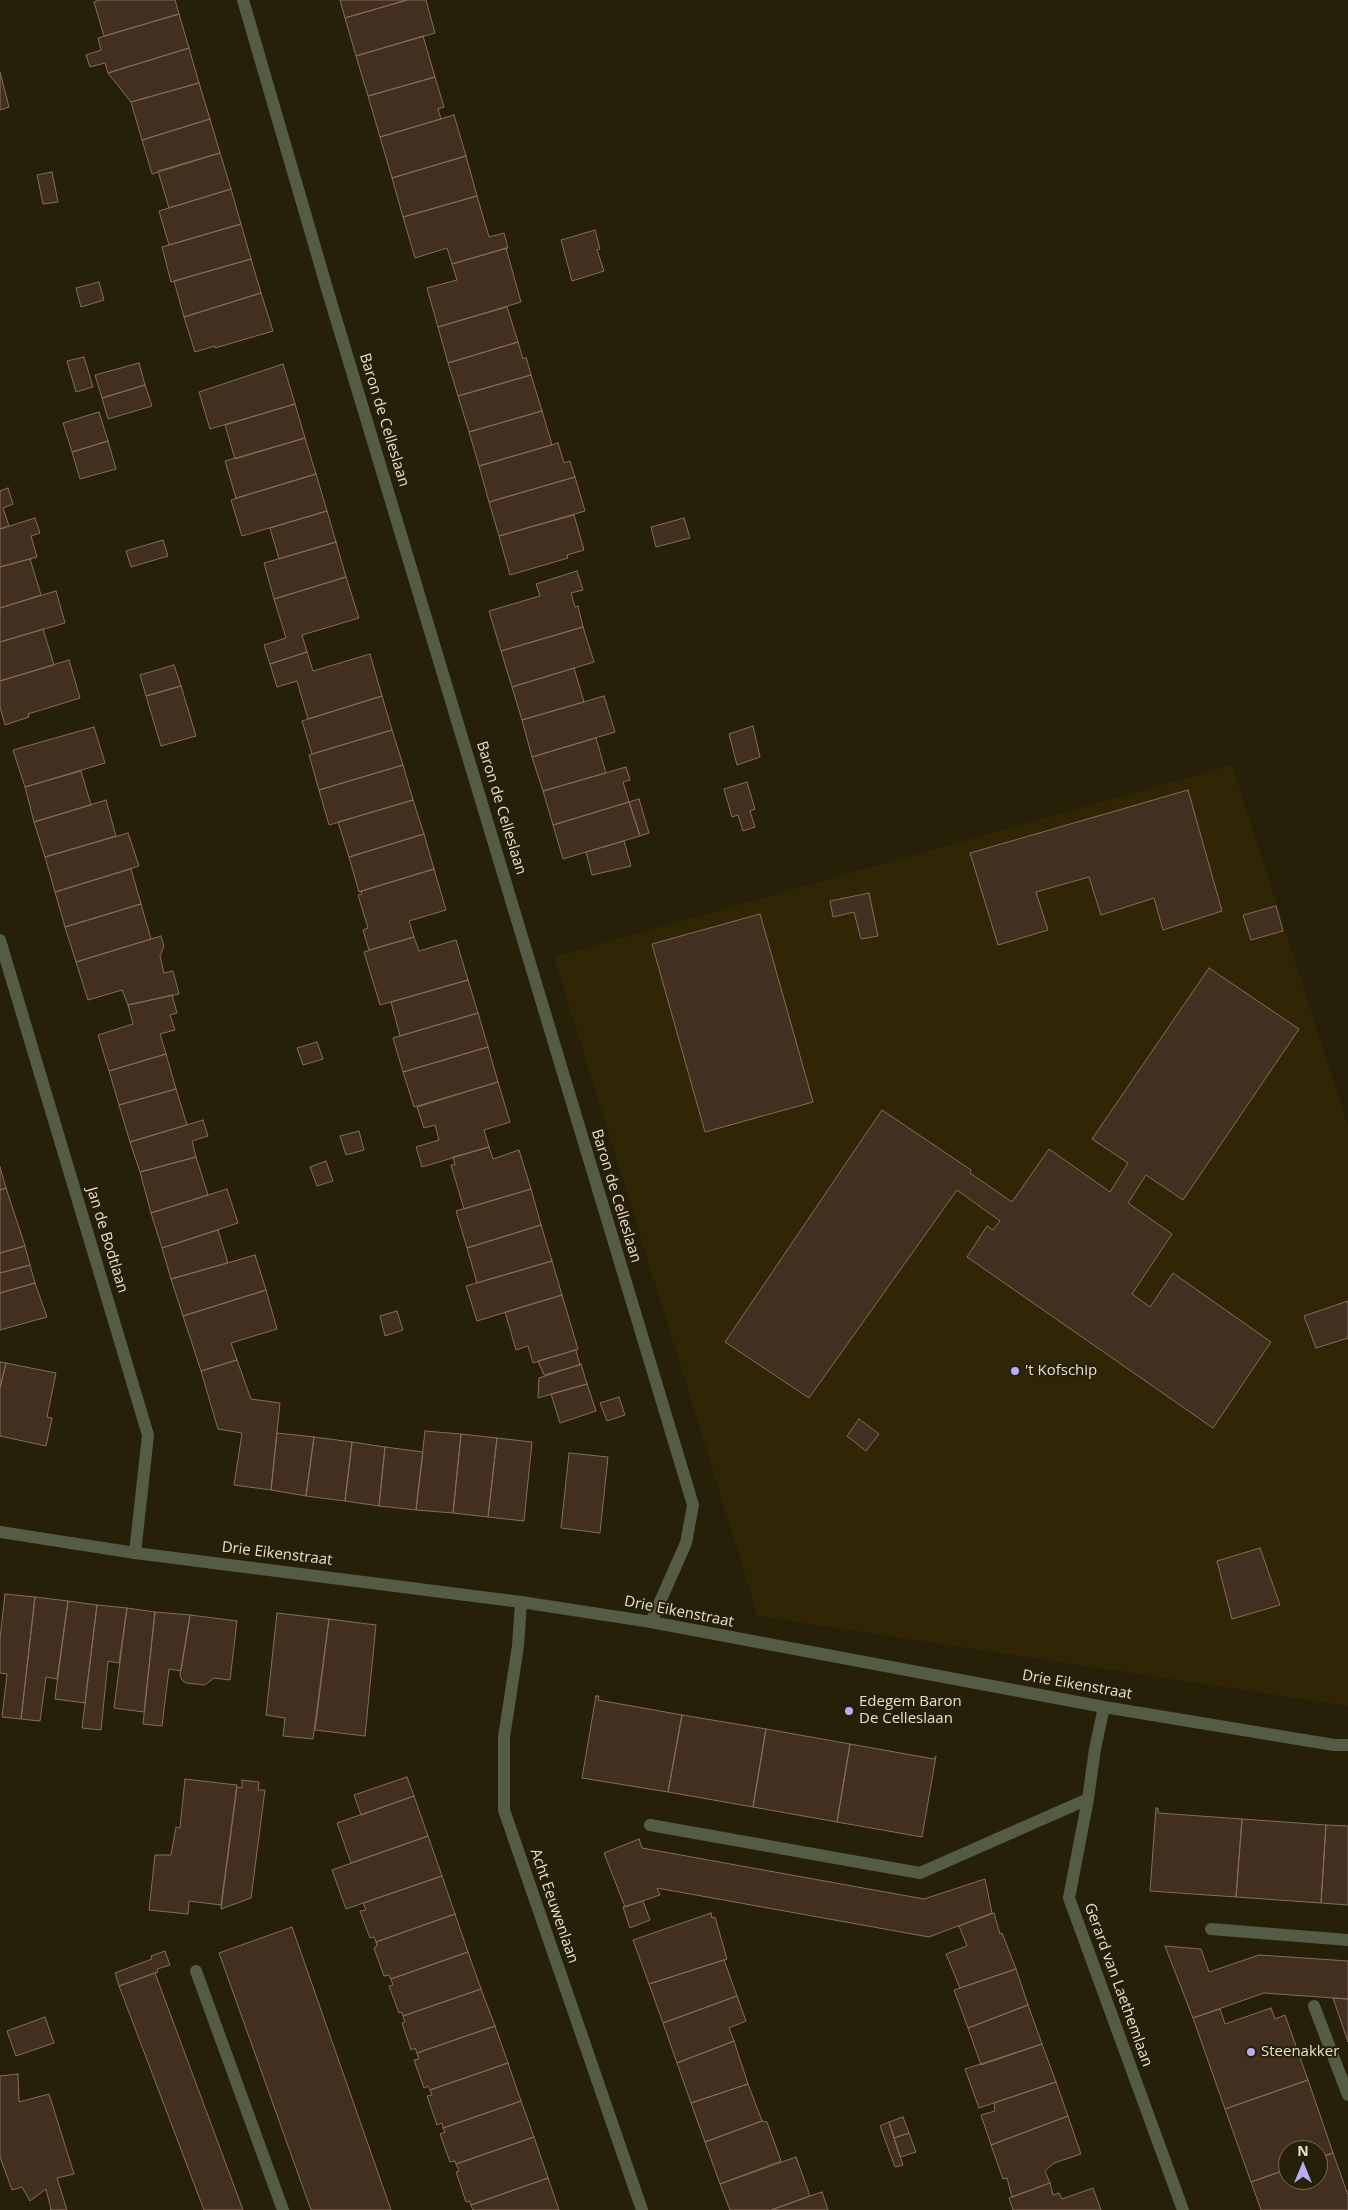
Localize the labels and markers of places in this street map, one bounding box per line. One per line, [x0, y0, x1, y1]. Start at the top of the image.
place label: 't Kofschip [1025, 1362, 1097, 1380]
marker: 't Kofschip [1009, 1365, 1021, 1377]
place label: Edegem Baron De Celleslaan [859, 1693, 962, 1728]
marker: Edegem Baron De Celleslaan [843, 1705, 855, 1717]
place label: Steenakker [1261, 2043, 1339, 2061]
marker: Steenakker [1245, 2046, 1257, 2058]

